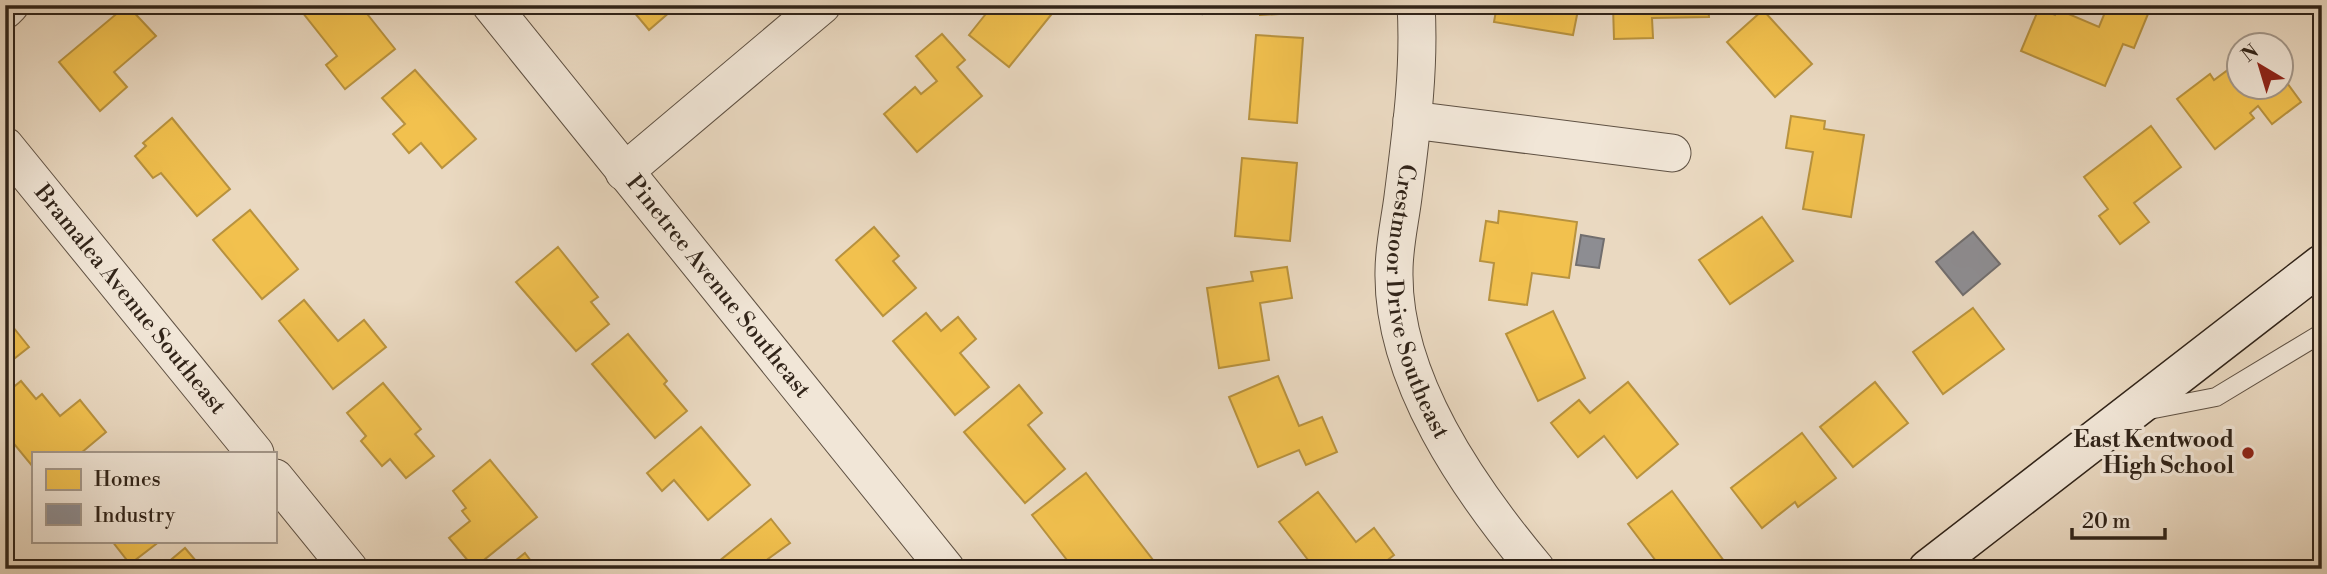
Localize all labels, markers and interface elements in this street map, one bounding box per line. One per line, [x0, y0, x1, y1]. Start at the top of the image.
north arrow [2226, 32, 2296, 102]
text: N [2237, 39, 2263, 67]
street label: Crestmoor Drive Southeast [1380, 162, 1455, 444]
street label: Pinetree Avenue Southeast [620, 170, 817, 404]
street label: Bramalea Avenue Southeast [28, 178, 232, 420]
place label: East Kentwood High School [2073, 426, 2234, 480]
marker: East Kentwood High School [2240, 445, 2256, 461]
legend [32, 452, 276, 542]
text: Homes [94, 467, 161, 493]
scale bar [2072, 497, 2164, 541]
text: Industry [94, 503, 176, 529]
text: 20 m [2082, 509, 2131, 535]

